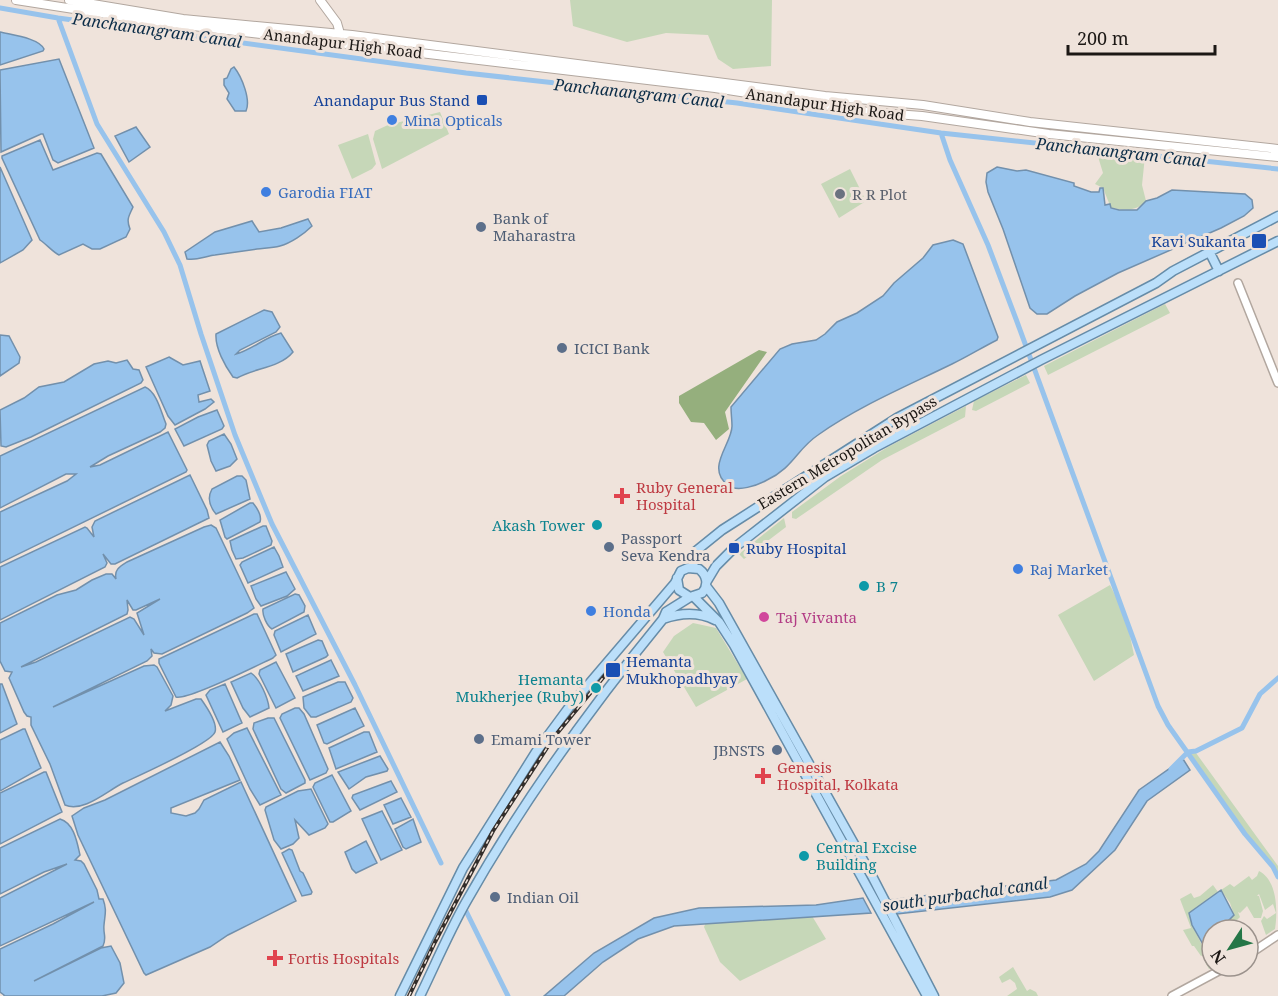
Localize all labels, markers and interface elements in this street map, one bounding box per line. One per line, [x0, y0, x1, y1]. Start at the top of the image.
water label: Panchanangram Canal [70, 7, 243, 53]
scale bar [1068, 18, 1215, 56]
street label: Anandapur High Road [262, 23, 424, 63]
text: 200 m [1077, 26, 1129, 50]
water label: Panchanangram Canal [552, 73, 725, 113]
street label: Anandapur High Road [744, 83, 906, 125]
place label: Anandapur Bus Stand [314, 90, 470, 110]
marker: Anandapur Bus Stand [475, 93, 489, 107]
place label: Mina Opticals [404, 110, 503, 130]
marker: Mina Opticals [385, 113, 399, 127]
water label: Panchanangram Canal [1034, 132, 1207, 172]
place label: Garodia FIAT [278, 182, 372, 202]
place label: R R Plot [852, 184, 907, 204]
marker: Garodia FIAT [259, 185, 273, 199]
marker: R R Plot [833, 187, 847, 201]
place label: Bank of Maharastra [493, 208, 576, 245]
marker: Bank of Maharastra [474, 220, 488, 234]
place label: Kavi Sukanta [1151, 231, 1246, 251]
marker: Kavi Sukanta [1250, 232, 1268, 250]
place label: ICICI Bank [574, 338, 650, 358]
marker: ICICI Bank [555, 341, 569, 355]
street label: Eastern Metropolitan Bypass [754, 390, 940, 513]
place label: Ruby General Hospital [636, 477, 733, 514]
marker: Ruby General Hospital [613, 487, 631, 505]
place label: Akash Tower [492, 515, 585, 535]
marker: Akash Tower [590, 518, 604, 532]
place label: Passport Seva Kendra [621, 528, 711, 565]
place label: Ruby Hospital [746, 538, 847, 558]
marker: Passport Seva Kendra [602, 540, 616, 554]
marker: Ruby Hospital [727, 541, 741, 555]
place label: Raj Market [1030, 559, 1108, 579]
marker: Raj Market [1011, 562, 1025, 576]
place label: B 7 [876, 576, 898, 596]
marker: B 7 [857, 579, 871, 593]
place label: Honda [603, 601, 651, 621]
marker: Honda [584, 604, 598, 618]
place label: Taj Vivanta [776, 607, 857, 627]
marker: Taj Vivanta [757, 610, 771, 624]
place label: Hemanta Mukhopadhyay [626, 651, 738, 688]
marker: Hemanta Mukhopadhyay [604, 661, 622, 679]
place label: Hemanta Mukherjee (Ruby) [455, 669, 584, 706]
marker: Hemanta Mukherjee (Ruby) [589, 681, 603, 695]
place label: Emami Tower [491, 729, 591, 749]
marker: Emami Tower [472, 732, 486, 746]
place label: JBNSTS [712, 740, 765, 760]
marker: JBNSTS [770, 743, 784, 757]
place label: Genesis Hospital, Kolkata [777, 757, 899, 794]
marker: Genesis Hospital, Kolkata [754, 767, 772, 785]
place label: Central Excise Building [816, 837, 917, 874]
marker: Central Excise Building [797, 849, 811, 863]
water label: south purbachal canal [881, 871, 1049, 917]
place label: Indian Oil [507, 887, 579, 907]
marker: Indian Oil [488, 890, 502, 904]
north arrow [1200, 918, 1260, 978]
text: N [1205, 945, 1230, 968]
place label: Fortis Hospitals [288, 948, 399, 968]
marker: Fortis Hospitals [266, 949, 284, 967]

